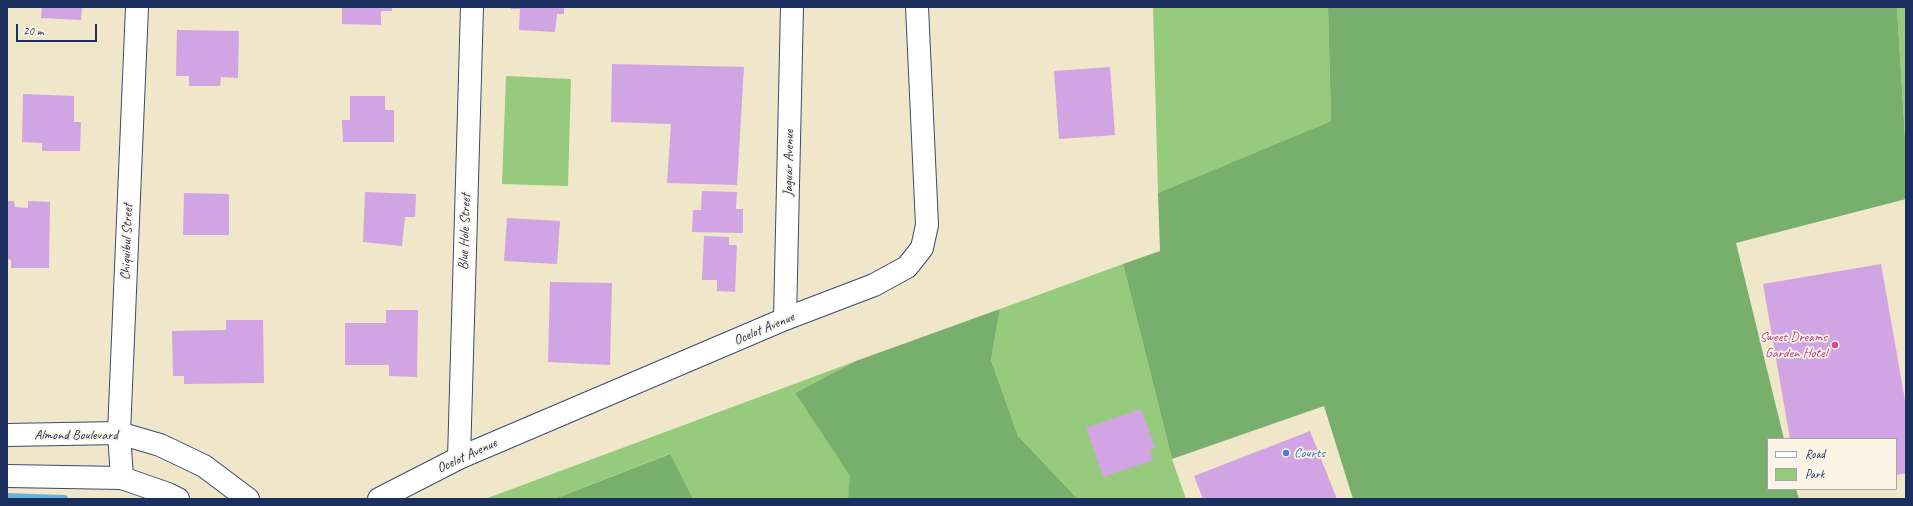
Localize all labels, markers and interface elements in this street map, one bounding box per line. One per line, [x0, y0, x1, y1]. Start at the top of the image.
scale bar [18, 16, 99, 42]
text: 20 m [23, 23, 43, 39]
street label: Jaguar Avenue [780, 129, 798, 197]
street label: Blue Hole Street [455, 193, 475, 271]
street label: Chiquibul Street [117, 204, 137, 280]
street label: Ocelot Avenue [731, 309, 797, 349]
place label: Sweet Dreams Garden Hotel [1759, 329, 1827, 362]
marker: Sweet Dreams Garden Hotel [1830, 340, 1840, 350]
street label: Almond Boulevard [34, 427, 118, 443]
street label: Ocelot Avenue [434, 435, 500, 477]
legend [1767, 438, 1897, 490]
place label: Courts [1294, 445, 1325, 461]
text: Road [1805, 446, 1825, 462]
marker: Courts [1281, 448, 1291, 458]
text: Park [1805, 466, 1824, 482]

